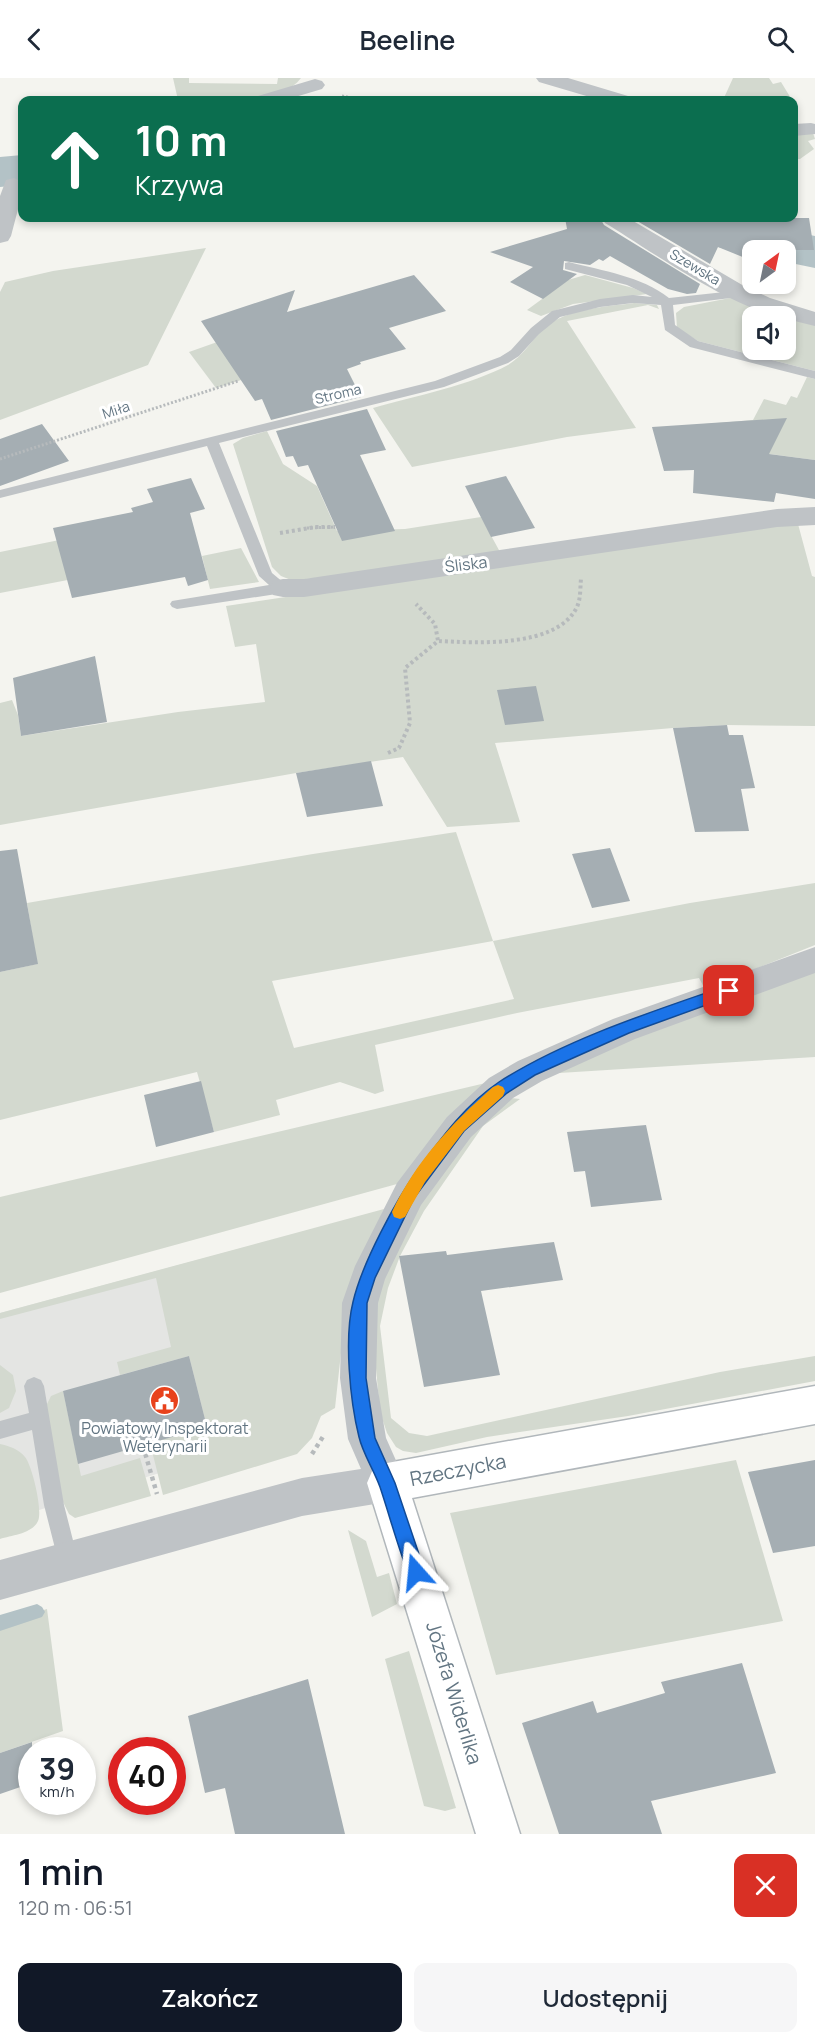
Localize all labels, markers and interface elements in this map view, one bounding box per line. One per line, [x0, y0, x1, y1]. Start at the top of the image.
text: Beeline [360, 21, 455, 58]
icon: back [18, 23, 51, 56]
icon: search [764, 23, 797, 56]
text: 10 m [135, 111, 227, 169]
icon: ahead [36, 120, 114, 198]
text: Krzywa [135, 166, 224, 203]
north arrow [742, 240, 796, 294]
map controls [742, 240, 796, 360]
street label: Szewska [666, 244, 724, 289]
button: sound [742, 306, 796, 360]
street label: Stroma [313, 379, 363, 408]
street label: Miła [100, 396, 132, 423]
street label: Śliska [444, 550, 488, 578]
pin [703, 965, 754, 1016]
icon: arrive [712, 974, 745, 1007]
public building icon: Powiatowy Inspektorat Weterynarii [149, 1384, 181, 1416]
place label: Powiatowy Inspektorat Weterynarii [81, 1417, 249, 1457]
street label: Rzeczycka [407, 1447, 508, 1492]
position arrow [384, 1540, 448, 1604]
street label: Józefa Widerlika [420, 1618, 489, 1768]
speed limit sign: 40 [108, 1737, 186, 1815]
text: 39 [39, 1748, 75, 1789]
text: km/h [40, 1781, 74, 1802]
text: 1 min [18, 1847, 104, 1896]
button: close [734, 1854, 797, 1917]
text: 120 m · 06:51 [18, 1894, 133, 1921]
button: Zakończ [18, 1963, 402, 2032]
button: Udostępnij [414, 1963, 797, 2032]

